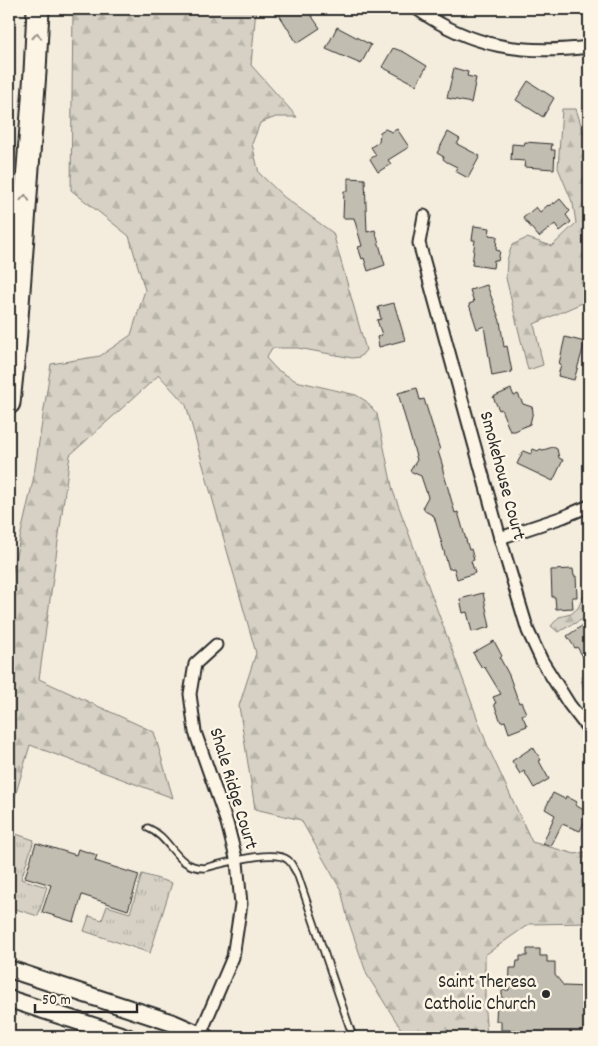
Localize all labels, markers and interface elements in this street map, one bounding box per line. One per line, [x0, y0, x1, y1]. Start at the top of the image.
one-way arrow [31, 32, 42, 40]
one-way arrow [20, 194, 31, 202]
street label: Smokehouse Court [471, 409, 531, 543]
street label: Shale Ridge Court [201, 725, 263, 853]
place label: Saint Theresa Catholic Church [424, 970, 537, 1019]
scale bar [35, 981, 138, 1013]
marker: Saint Theresa Catholic Church [540, 988, 552, 1000]
text: 50 m [42, 990, 71, 1012]

